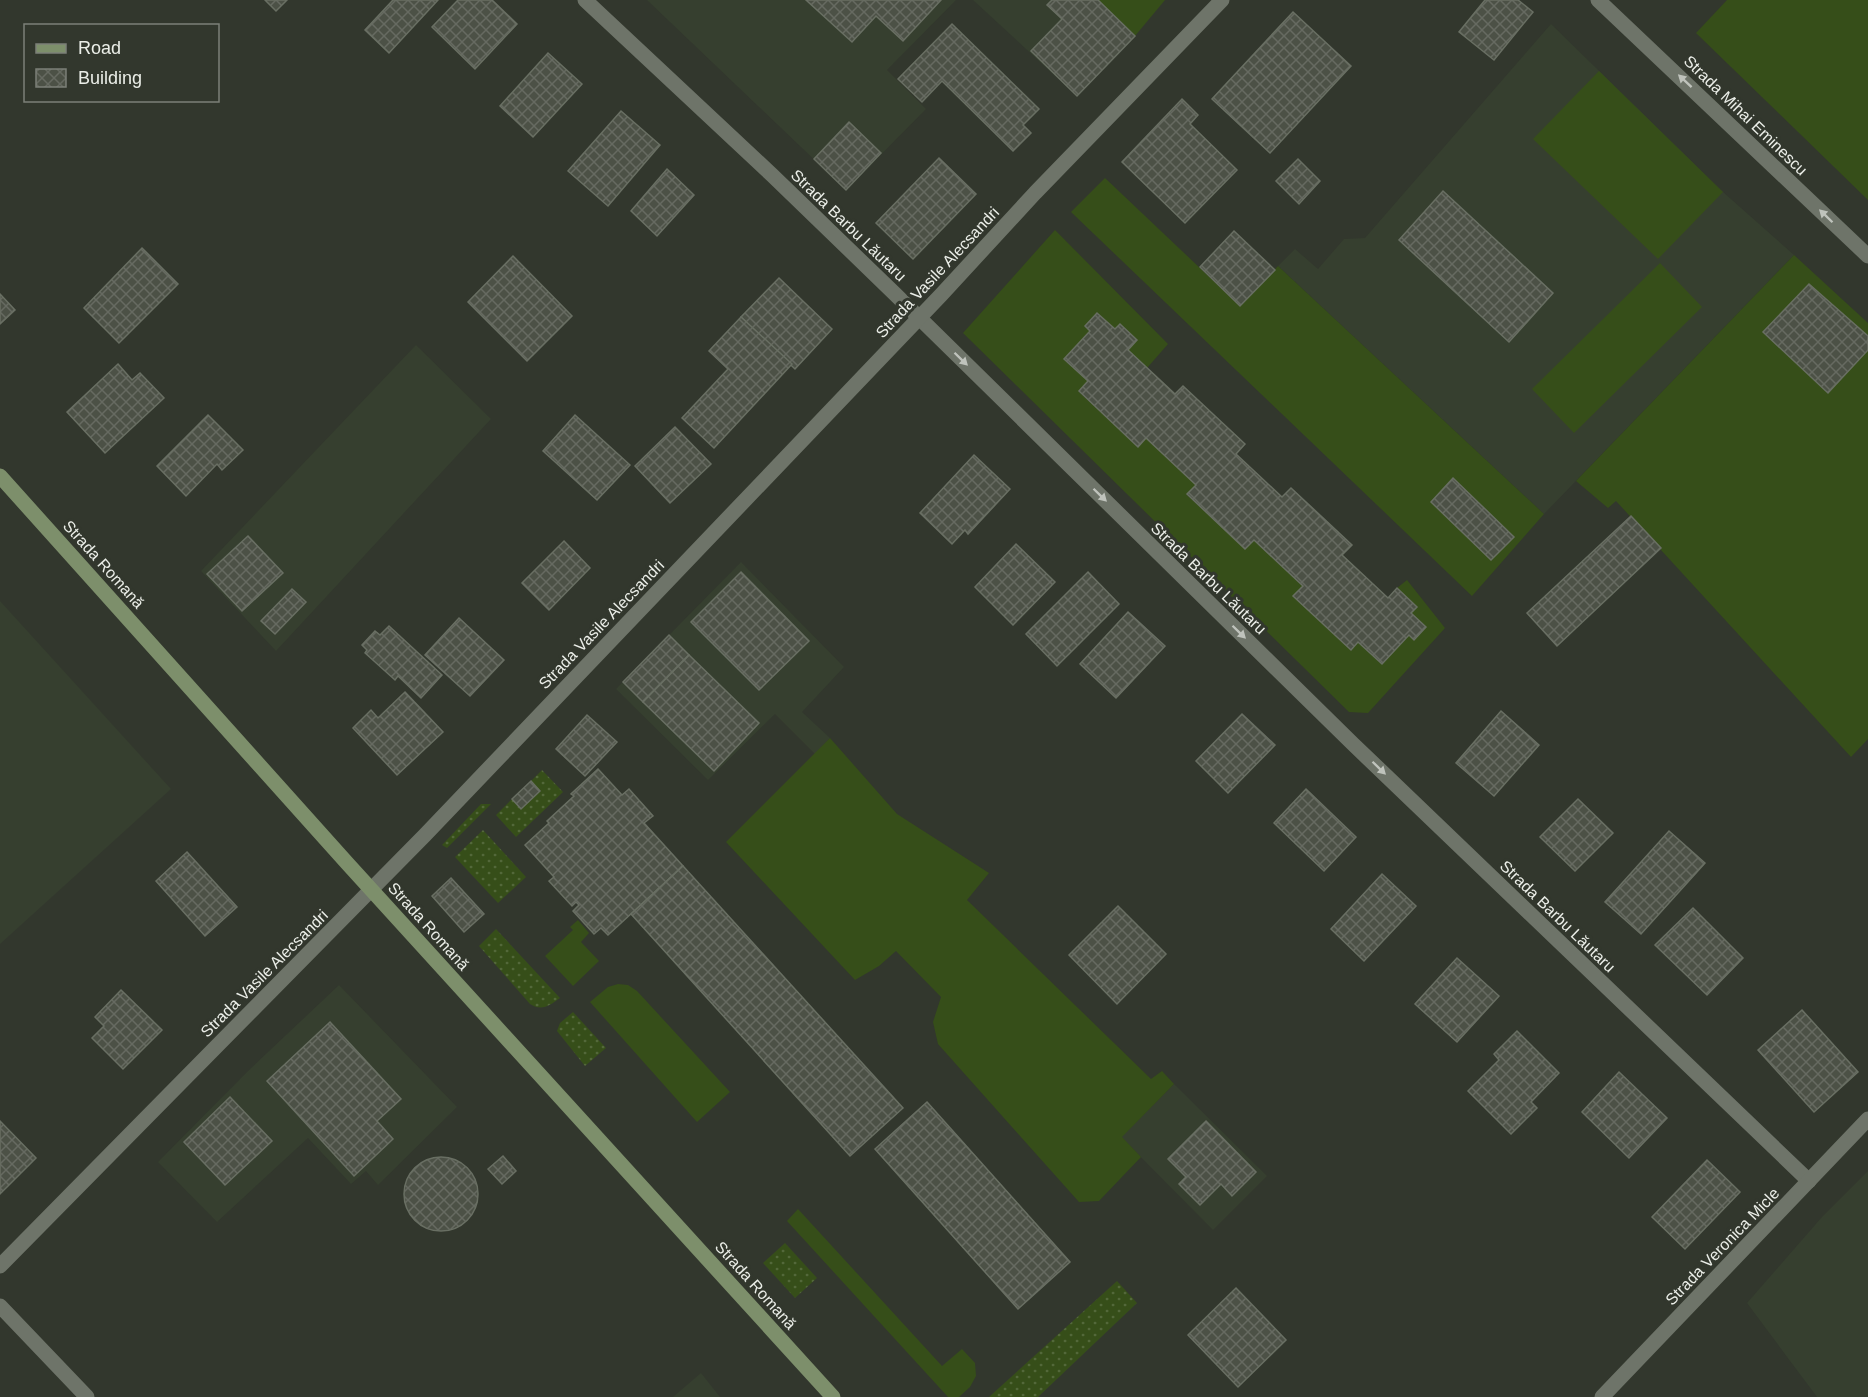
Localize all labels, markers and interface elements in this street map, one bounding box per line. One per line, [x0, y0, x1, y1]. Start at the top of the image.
legend [24, 24, 219, 102]
text: Road [78, 38, 121, 58]
street label: Strada Mihai Eminescu [1681, 52, 1811, 179]
text: Building [78, 68, 142, 88]
one-way arrow [1678, 75, 1692, 89]
street label: Strada Barbu Lăutaru [788, 166, 910, 285]
street label: Strada Vasile Alecsandri [872, 204, 1002, 341]
one-way arrow [1818, 209, 1833, 223]
one-way arrow [953, 351, 967, 365]
one-way arrow [1093, 488, 1107, 502]
street label: Strada Romană [60, 517, 148, 612]
street label: Strada Barbu Lăutaru [1148, 519, 1270, 638]
street label: Strada Vasile Alecsandri [535, 556, 667, 692]
one-way arrow [1232, 625, 1247, 639]
one-way arrow [1371, 761, 1385, 775]
street label: Strada Barbu Lăutaru [1497, 857, 1619, 976]
street label: Strada Romană [385, 879, 473, 974]
street label: Strada Vasile Alecsandri [197, 906, 331, 1040]
street label: Strada Veronica Micle [1662, 1184, 1783, 1308]
street label: Strada Romană [712, 1238, 800, 1333]

